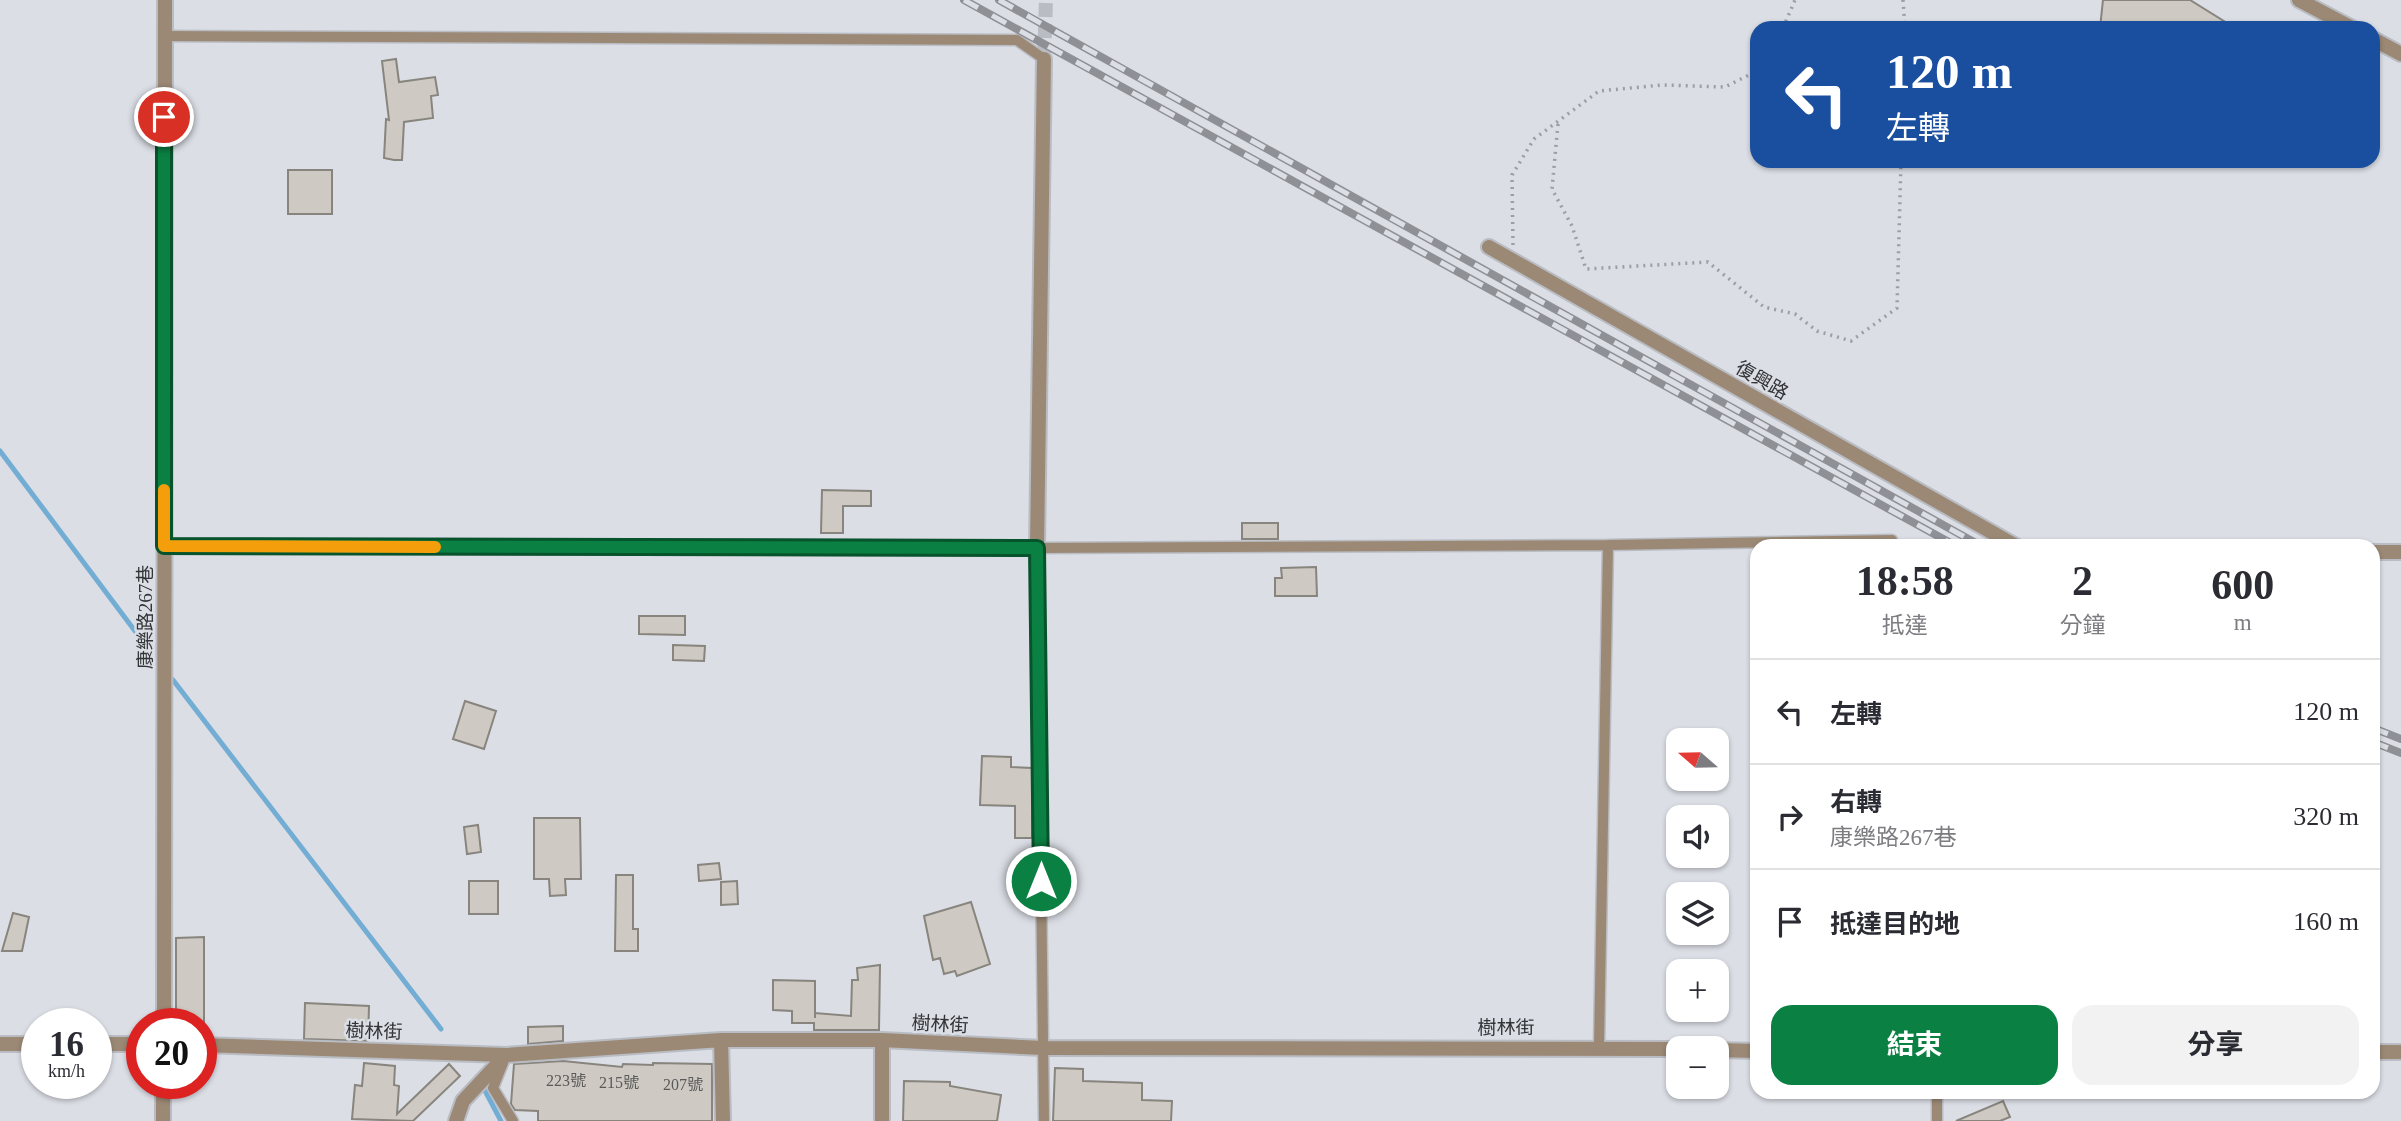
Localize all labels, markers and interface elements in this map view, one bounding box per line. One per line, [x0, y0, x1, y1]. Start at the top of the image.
text: 120 m [1886, 44, 2013, 99]
icon: left [1771, 49, 1862, 140]
pin [134, 87, 194, 147]
icon: arrive [145, 98, 183, 136]
text: 左轉 [1886, 110, 1950, 146]
street label: 復興路 [1732, 357, 1792, 403]
text: 18:58 [1856, 558, 1954, 604]
text: 2 [2072, 558, 2093, 604]
text: 600 [2211, 562, 2274, 608]
street label: 康樂路267巷 [135, 565, 156, 669]
text: m [2234, 610, 2252, 635]
text: 抵達 [1882, 613, 1928, 638]
text: 分鐘 [2060, 613, 2106, 638]
icon: left [1771, 693, 1809, 731]
text: 120 m [2293, 697, 2359, 726]
text: 左轉 [1830, 700, 1882, 729]
north arrow [1666, 728, 1729, 791]
map controls [1666, 728, 1729, 1099]
text: 右轉 [1830, 788, 1882, 817]
icon: right [1771, 798, 1809, 836]
text: 320 m [2293, 802, 2359, 831]
button: sound [1666, 805, 1729, 868]
text: 康樂路267巷 [1830, 825, 1957, 850]
position arrow [1004, 844, 1078, 918]
button: layers [1666, 882, 1729, 945]
icon: arrive [1771, 903, 1809, 941]
text: 160 m [2293, 907, 2359, 936]
text: 抵達目的地 [1830, 910, 1960, 939]
button: + [1666, 959, 1729, 1022]
button: 結束 [1771, 1005, 2058, 1085]
button: 分享 [2072, 1005, 2359, 1085]
speed limit sign: 20 [126, 1008, 217, 1099]
street label: 樹林街 [911, 1012, 969, 1036]
street label: 樹林街 [1477, 1017, 1535, 1038]
street label: 樹林街 [345, 1020, 403, 1042]
text: 16 [49, 1025, 84, 1064]
button: − [1666, 1036, 1729, 1099]
text: km/h [48, 1061, 85, 1081]
house number: 223號 [546, 1072, 586, 1089]
house number: 215號 [599, 1074, 639, 1091]
house number: 207號 [663, 1076, 703, 1093]

